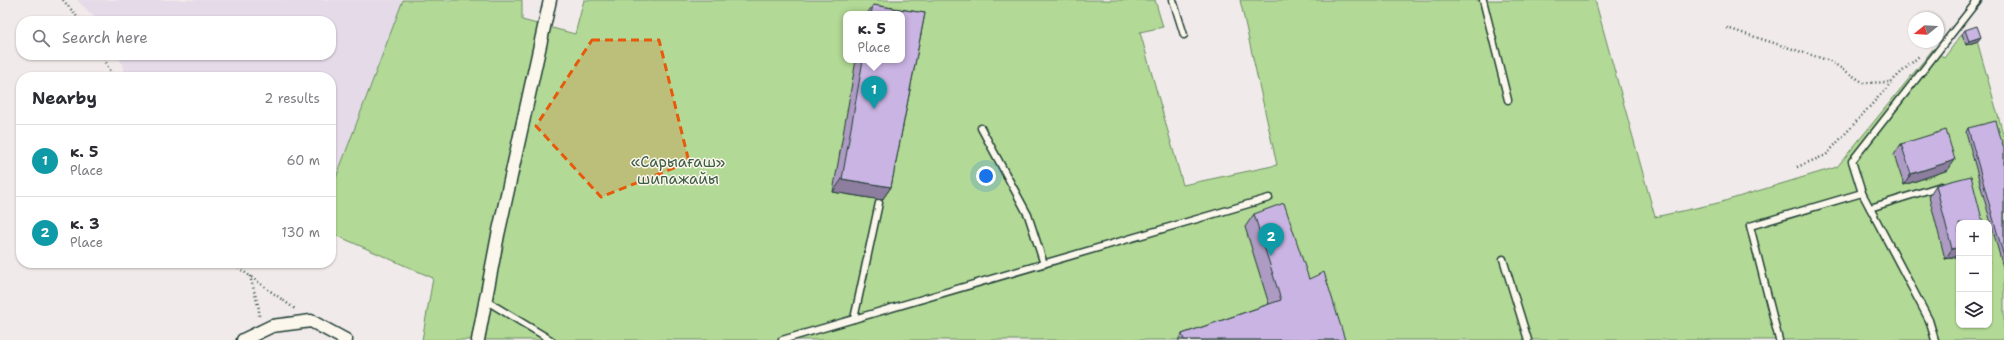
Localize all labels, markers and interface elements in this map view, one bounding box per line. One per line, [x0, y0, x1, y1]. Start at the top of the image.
popup [843, 11, 905, 63]
north arrow [1908, 12, 1944, 48]
search box [16, 16, 336, 60]
text: к. 5 [857, 19, 886, 39]
icon: search [30, 27, 52, 49]
text: Search here [62, 28, 148, 48]
text: Place [857, 39, 891, 56]
pin: 1 [861, 76, 887, 109]
text: Nearby [32, 87, 97, 109]
text: 2 results [264, 90, 320, 107]
text: к. 5 [70, 142, 98, 162]
text: 1 [42, 152, 48, 169]
text: 60 m [287, 152, 320, 169]
park label: «Сарыағаш» шипажайы [631, 152, 725, 189]
text: Place [70, 162, 103, 179]
your location [976, 166, 996, 186]
text: к. 3 [70, 214, 100, 234]
map controls [1956, 220, 1992, 328]
button: + [1956, 220, 1992, 256]
pin: 2 [1258, 223, 1284, 256]
text: 2 [40, 224, 50, 241]
text: 130 m [282, 224, 320, 241]
text: Place [70, 234, 103, 251]
button: − [1956, 256, 1992, 292]
button: layers [1956, 292, 1992, 328]

